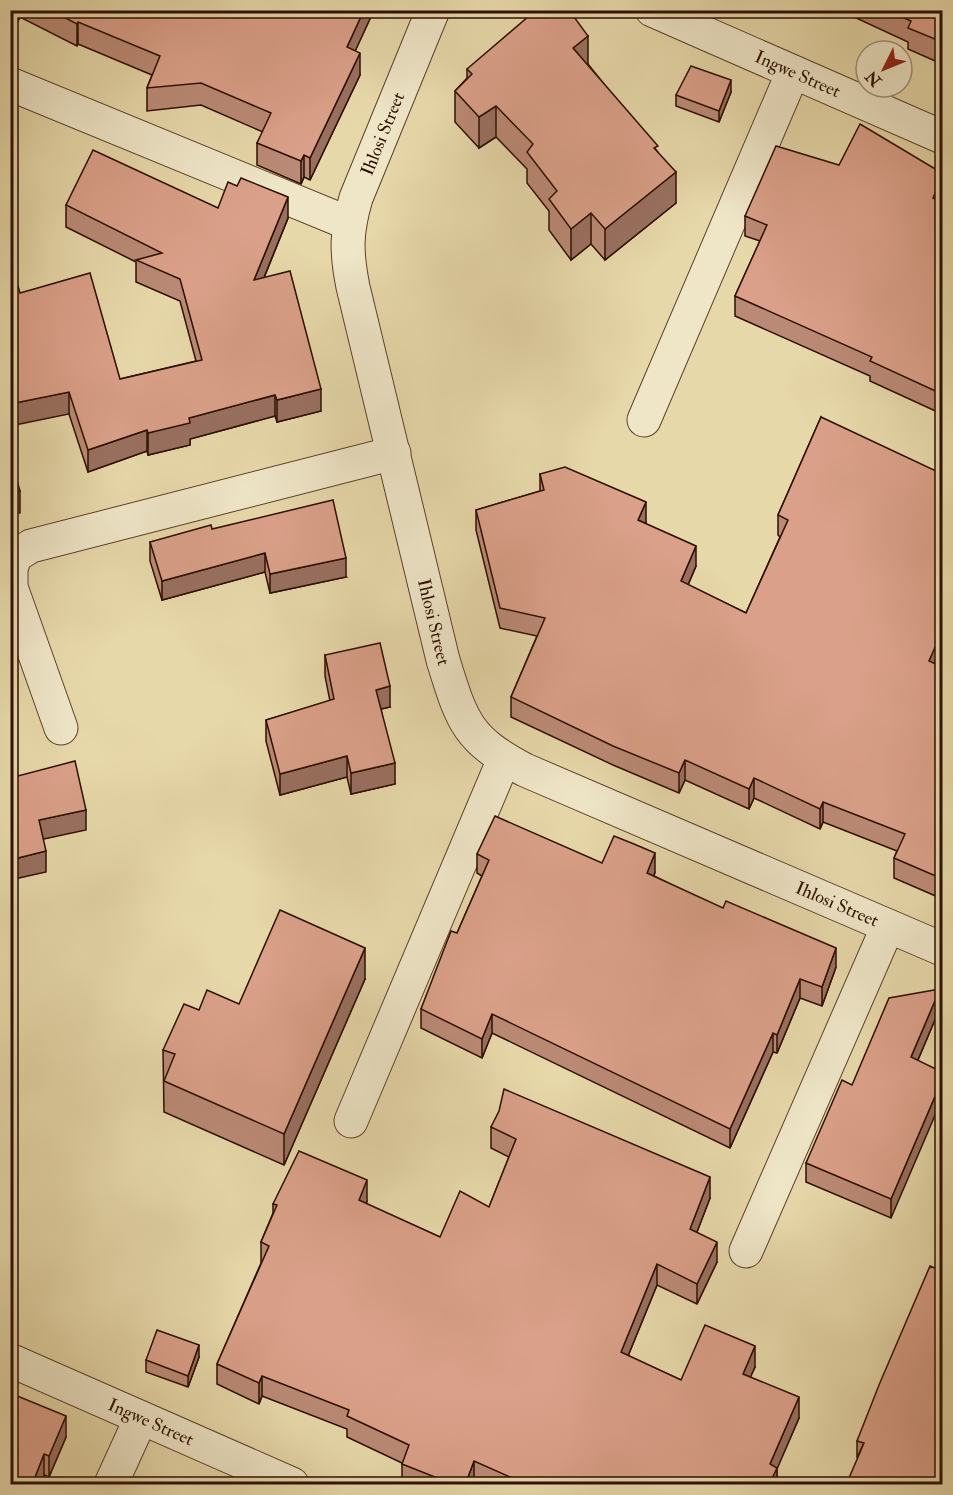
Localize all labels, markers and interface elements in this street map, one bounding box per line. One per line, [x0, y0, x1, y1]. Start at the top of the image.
north arrow [854, 39, 914, 99]
street label: Ingwe Street [751, 45, 844, 103]
text: N [861, 66, 887, 91]
street label: Ihlosi Street [356, 89, 410, 179]
street label: Ihlosi Street [412, 577, 456, 668]
street label: Ihlosi Street [792, 876, 882, 932]
street label: Ingwe Street [105, 1393, 197, 1451]

